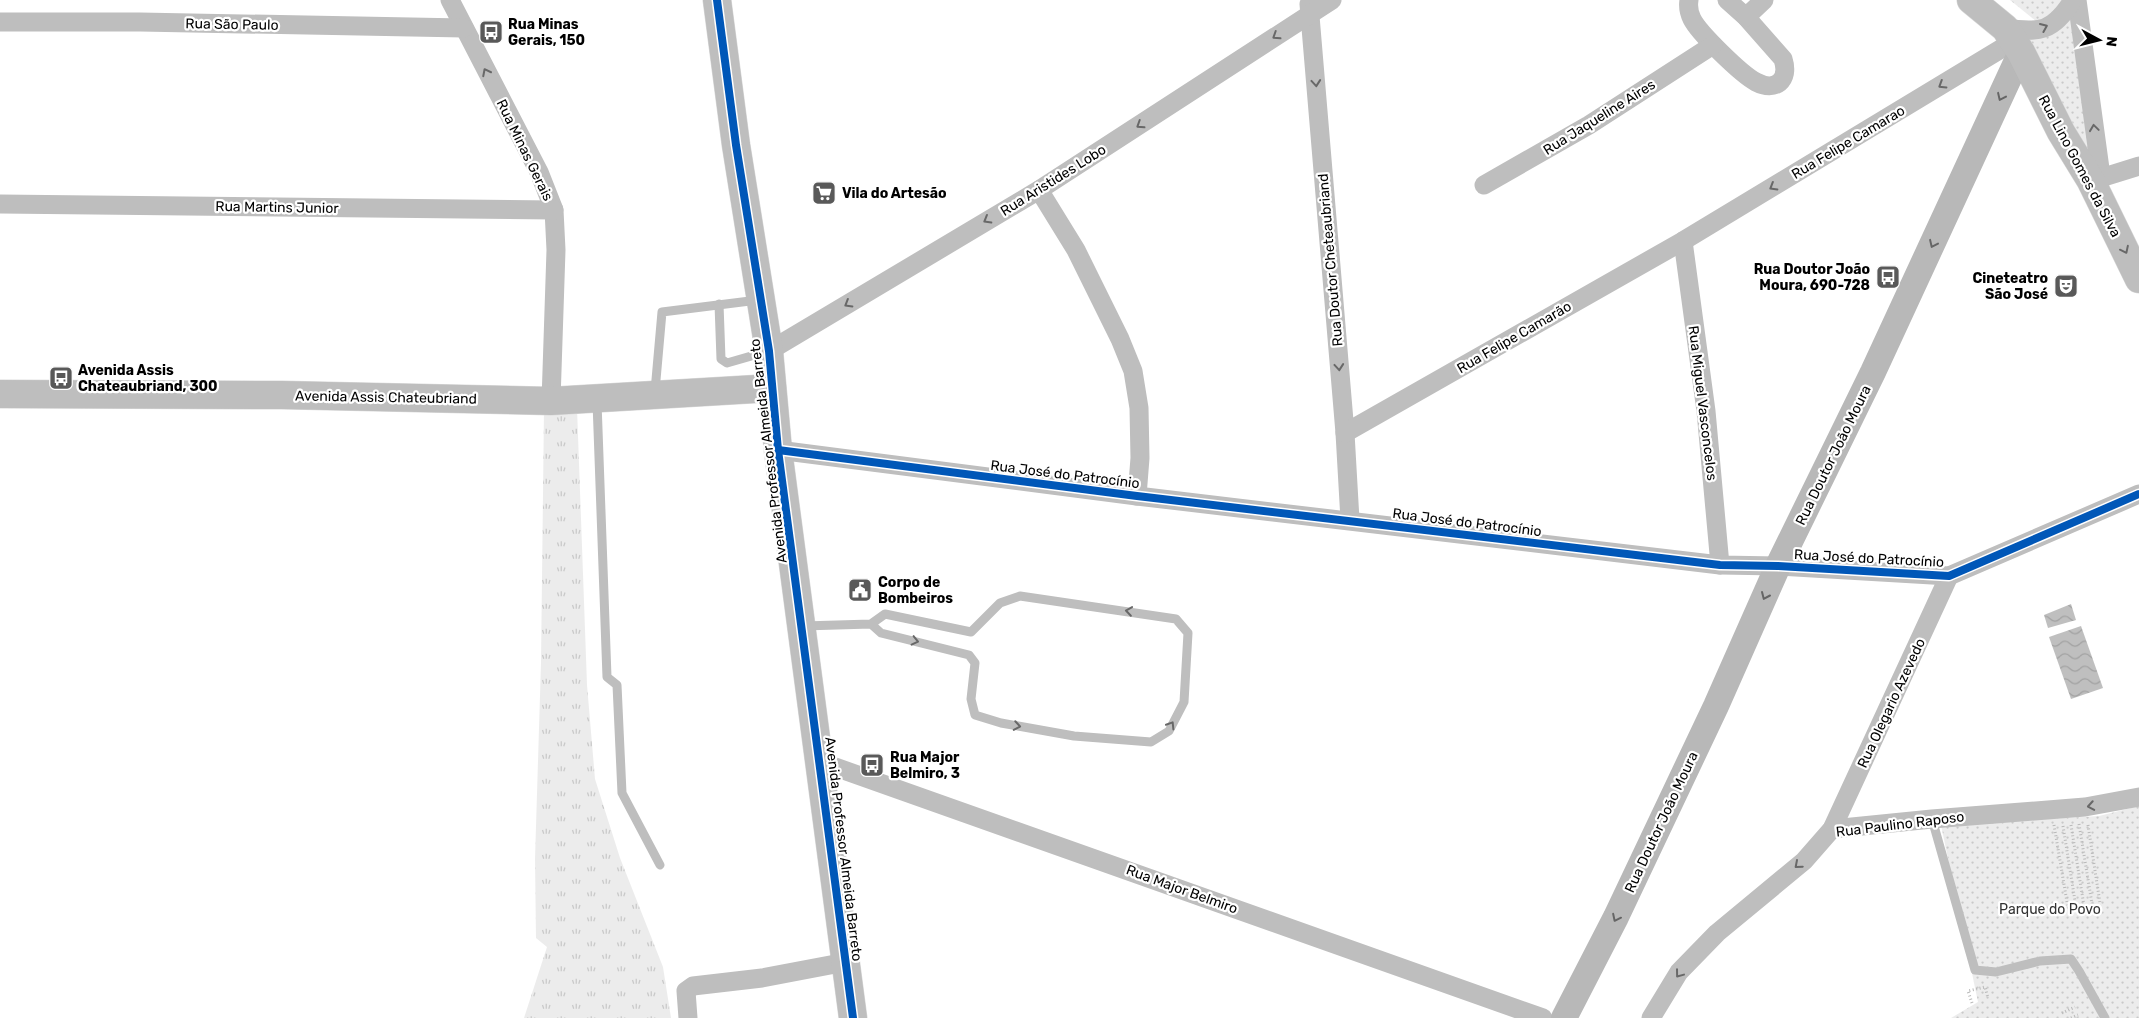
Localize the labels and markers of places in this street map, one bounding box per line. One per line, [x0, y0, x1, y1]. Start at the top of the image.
place label: Rua Minas Gerais, 150 [508, 16, 585, 49]
bus stop icon: Rua Minas Gerais, 150 [478, 19, 504, 45]
supermarket icon: Vila do Artesão [811, 180, 837, 206]
place label: Vila do Artesão [842, 185, 947, 202]
place label: Rua Doutor João Moura, 690-728 [1754, 261, 1870, 294]
bus stop icon: Rua Doutor João Moura, 690-728 [1875, 264, 1901, 290]
place label: Cineteatro São José [1972, 270, 2048, 303]
theatre icon: Cineteatro São José [2053, 273, 2079, 299]
place label: Avenida Assis Chateaubriand, 300 [78, 362, 218, 395]
bus stop icon: Avenida Assis Chateaubriand, 300 [48, 365, 74, 391]
place label: Corpo de Bombeiros [878, 574, 953, 607]
public building icon: Corpo de Bombeiros [847, 577, 873, 603]
place label: Rua Major Belmiro, 3 [890, 749, 960, 782]
bus stop icon: Rua Major Belmiro, 3 [859, 752, 885, 778]

